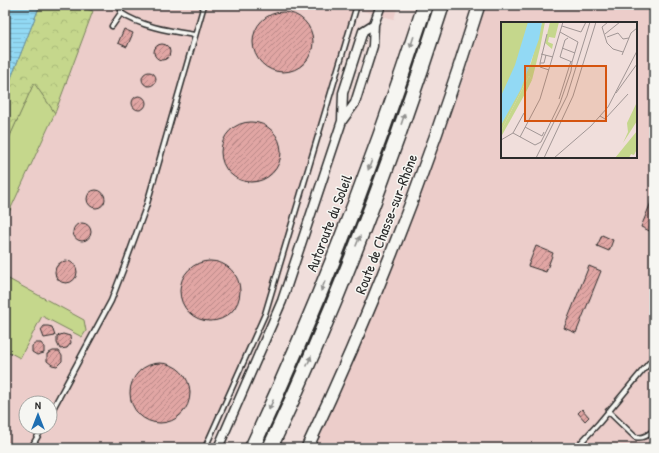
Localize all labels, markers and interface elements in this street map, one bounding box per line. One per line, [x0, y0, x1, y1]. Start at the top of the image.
inset map [501, 22, 637, 158]
one-way arrow [409, 36, 415, 48]
one-way arrow [401, 113, 407, 125]
street label: Route de Chasse-sur-Rhône [350, 151, 422, 297]
one-way arrow [366, 159, 372, 171]
street label: Autoroute du Soleil [301, 171, 357, 275]
one-way arrow [356, 235, 362, 247]
one-way arrow [319, 281, 325, 293]
one-way arrow [306, 355, 312, 367]
north arrow [18, 395, 58, 435]
text: N [35, 398, 41, 412]
one-way arrow [268, 400, 274, 412]

